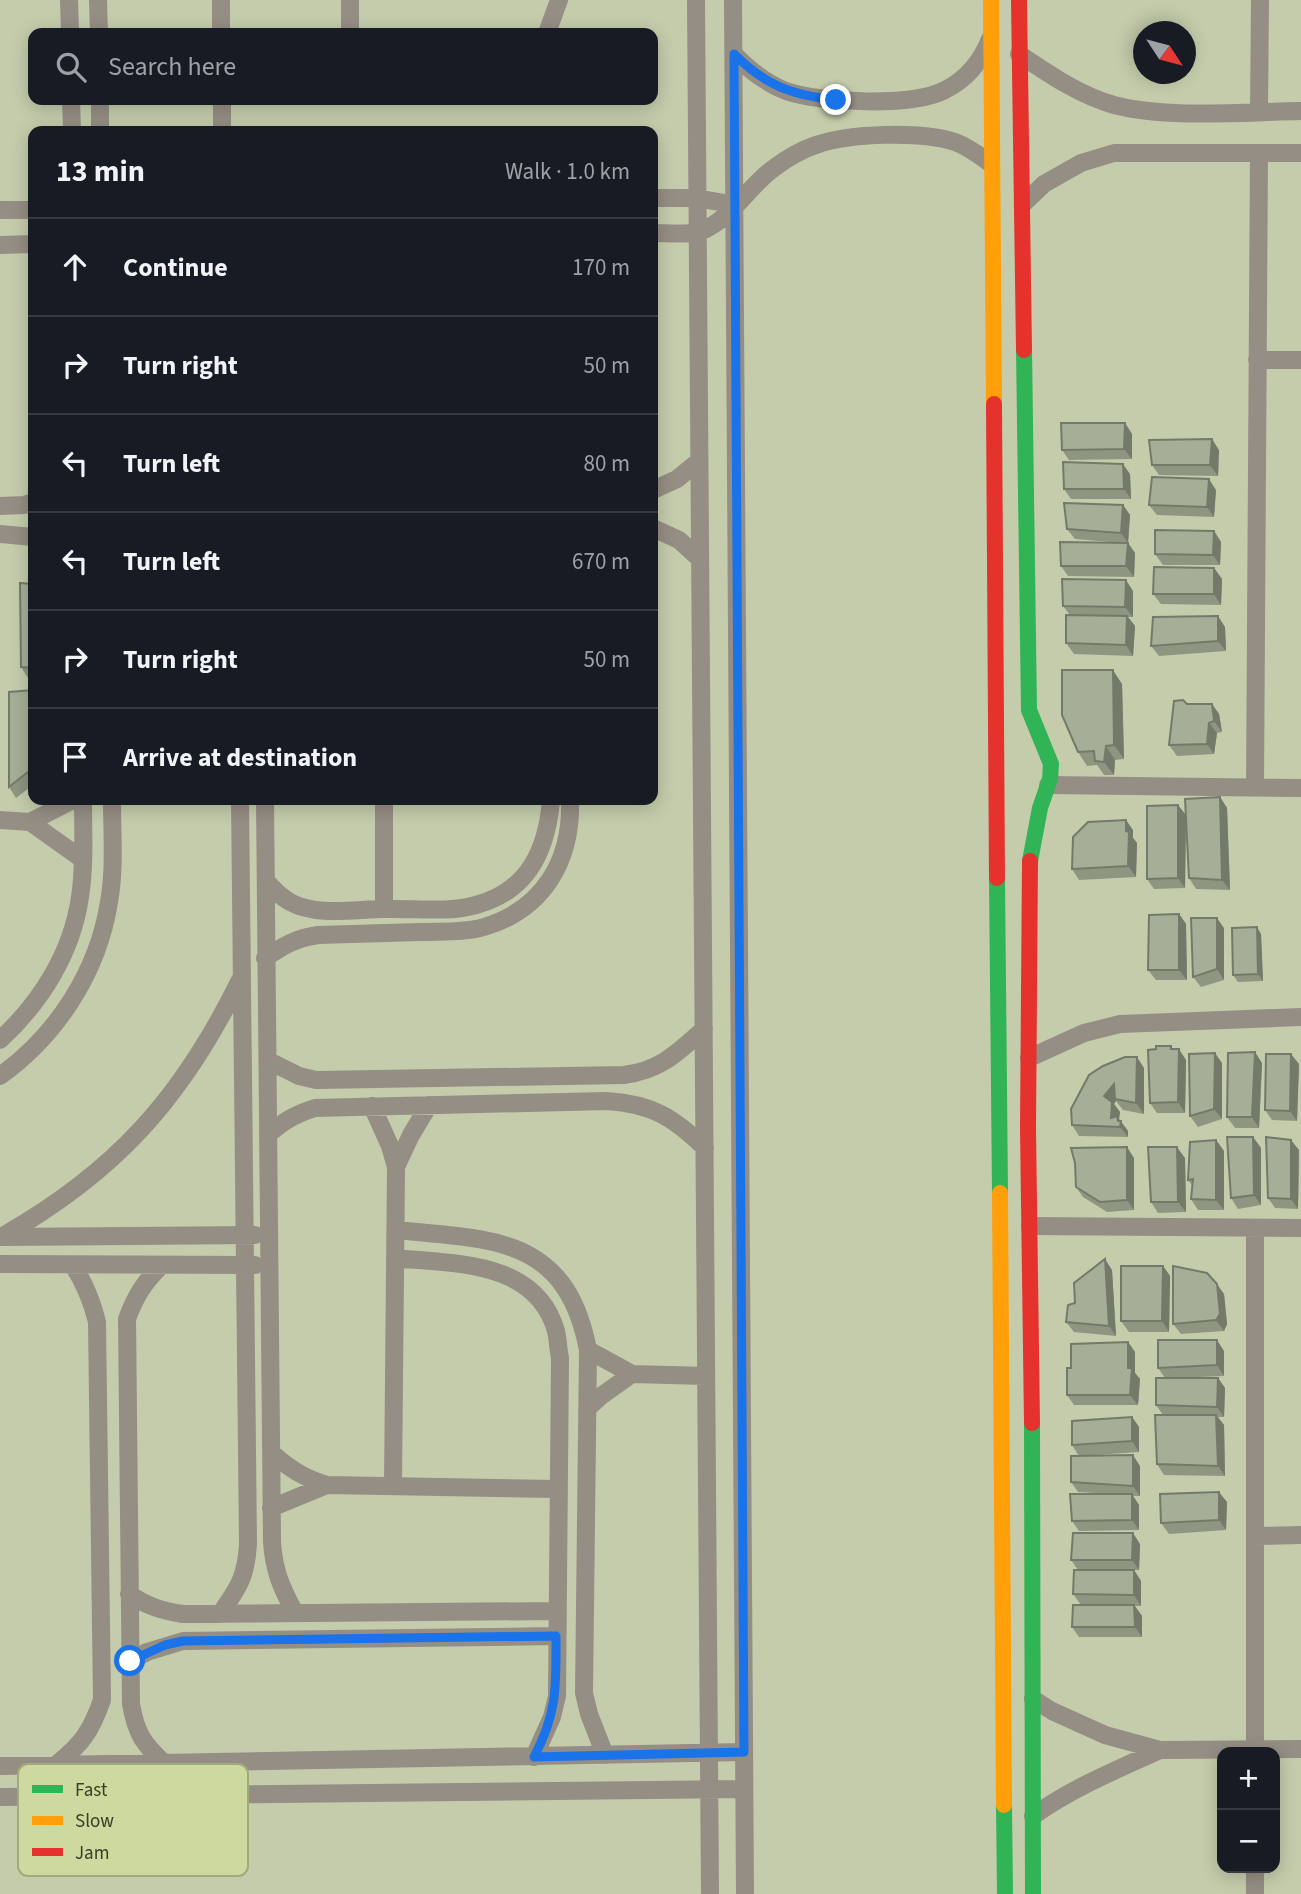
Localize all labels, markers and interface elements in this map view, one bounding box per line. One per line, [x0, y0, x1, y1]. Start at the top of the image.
north arrow [1133, 21, 1196, 84]
search box [28, 28, 658, 105]
icon: search [52, 48, 90, 86]
text: Search here [108, 48, 236, 85]
route end [820, 84, 851, 115]
text: 13 min [56, 150, 145, 193]
text: Walk · 1.0 km [505, 155, 630, 188]
icon: ahead [56, 248, 94, 286]
text: Continue [123, 249, 228, 286]
text: 170 m [572, 251, 630, 284]
icon: right [56, 346, 94, 384]
text: Turn right [123, 347, 238, 384]
text: 50 m [583, 349, 630, 382]
icon: left [56, 444, 94, 482]
text: Turn left [123, 445, 220, 482]
text: 80 m [583, 447, 630, 480]
icon: left [56, 542, 94, 580]
text: Turn left [123, 543, 220, 580]
text: 670 m [572, 545, 630, 578]
icon: right [56, 640, 94, 678]
text: Turn right [123, 641, 238, 678]
text: 50 m [583, 643, 630, 676]
icon: arrive [56, 738, 94, 776]
text: Arrive at destination [123, 739, 357, 776]
route start [114, 1645, 145, 1676]
map controls [1217, 1747, 1280, 1873]
button: + [1217, 1747, 1280, 1810]
legend [18, 1764, 248, 1876]
text: Fast [75, 1777, 108, 1804]
text: Slow [75, 1808, 114, 1835]
button: − [1217, 1810, 1280, 1873]
text: Jam [75, 1840, 109, 1867]

